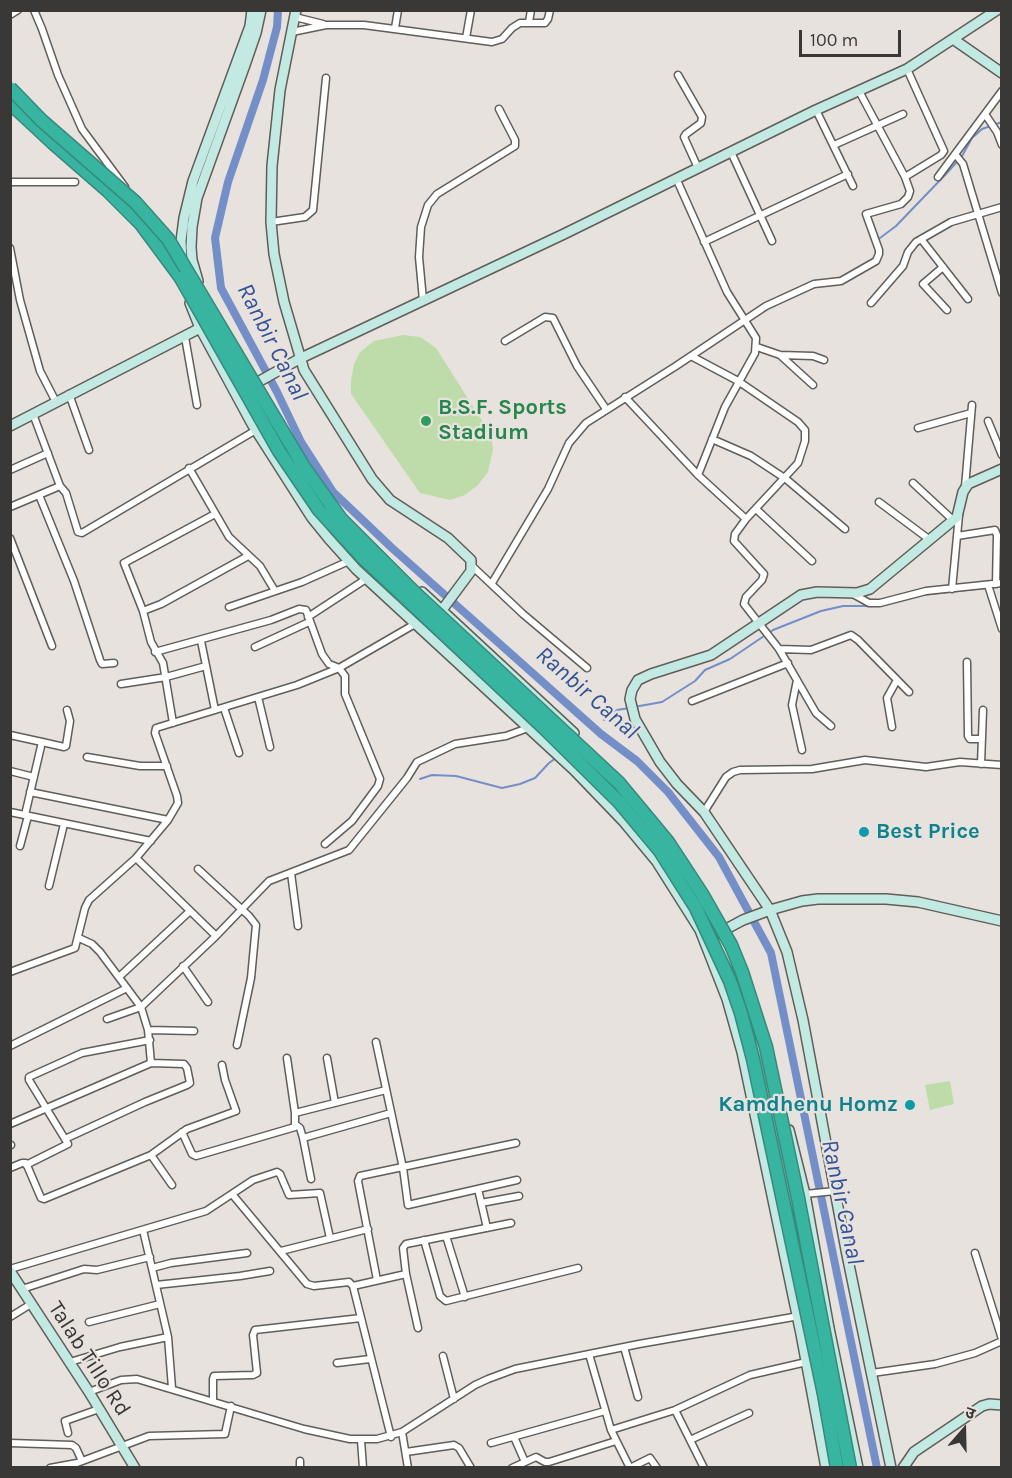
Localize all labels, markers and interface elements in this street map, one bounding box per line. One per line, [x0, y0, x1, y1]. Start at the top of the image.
scale bar [802, 18, 904, 56]
text: 100 m [810, 29, 858, 51]
water label: Ranbir Canal [230, 279, 314, 405]
place label: B.S.F. Sports Stadium [438, 395, 567, 446]
marker: B.S.F. Sports Stadium [419, 414, 433, 428]
water label: Ranbir Canal [529, 640, 645, 746]
place label: Best Price [876, 819, 980, 845]
marker: Best Price [857, 825, 871, 839]
place label: Kamdhenu Homz [718, 1092, 898, 1118]
marker: Kamdhenu Homz [903, 1098, 917, 1112]
water label: Ranbir Canal [815, 1137, 869, 1267]
street label: Talab Tillo Rd [42, 1297, 136, 1421]
north arrow [934, 1400, 994, 1460]
text: उ [963, 1402, 978, 1423]

